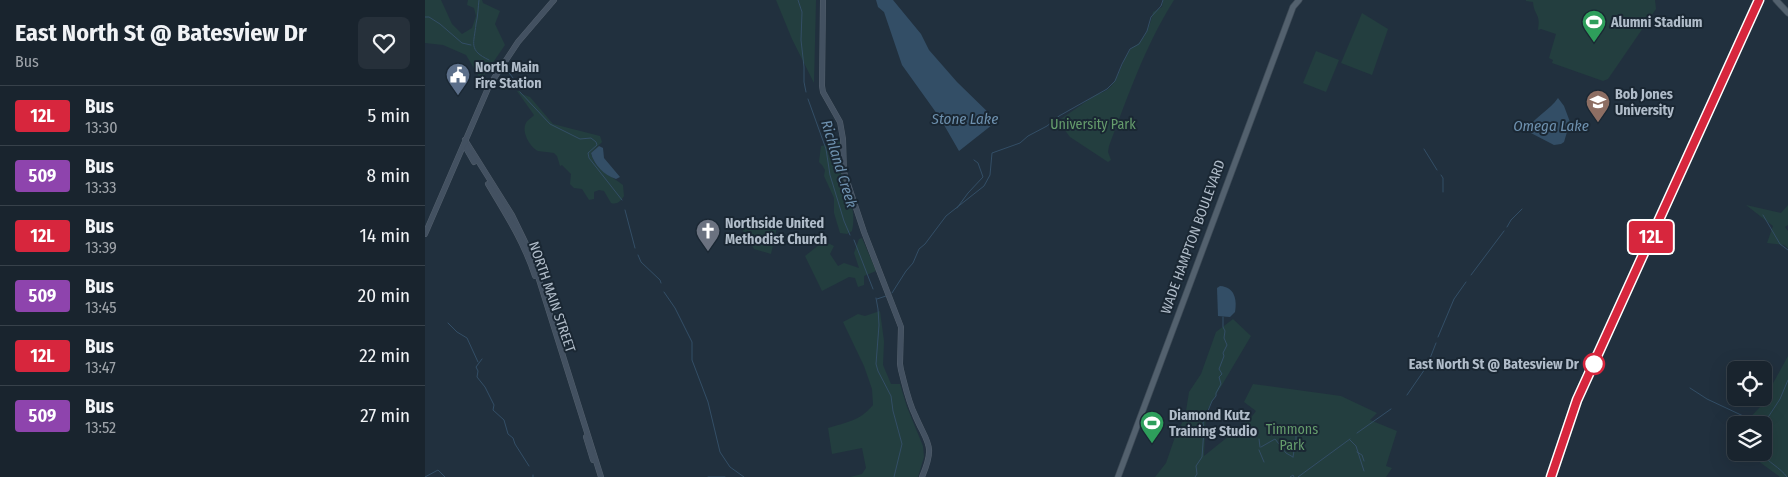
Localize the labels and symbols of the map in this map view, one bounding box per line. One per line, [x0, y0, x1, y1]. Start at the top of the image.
sports icon: Alumni Stadium [1581, 9, 1607, 43]
place label: Alumni Stadium [1610, 14, 1703, 31]
place label: North Main Fire Station [475, 59, 542, 92]
public building icon: North Main Fire Station [445, 62, 471, 96]
place label: Bob Jones University [1615, 86, 1674, 119]
school or university icon: Bob Jones University [1585, 89, 1611, 123]
water label: Stone Lake [931, 110, 998, 128]
park label: University Park [1050, 116, 1136, 133]
water label: Omega Lake [1513, 117, 1589, 135]
water label: Richland Creek [817, 118, 861, 211]
street label: WADE HAMPTON BOULEVARD [1157, 158, 1229, 316]
place label: Northside United Methodist Church [725, 215, 827, 248]
church icon: Northside United Methodist Church [695, 218, 721, 252]
line badge: 12L [1622, 221, 1680, 253]
street label: NORTH MAIN STREET [525, 239, 579, 355]
marker: East North St @ Batesview Dr [1583, 353, 1605, 375]
place label: East North St @ Batesview Dr [1409, 356, 1580, 373]
place label: Diamond Kutz Training Studio [1169, 407, 1258, 440]
sports icon: Diamond Kutz Training Studio [1139, 410, 1165, 444]
park label: Timmons Park [1266, 421, 1318, 454]

